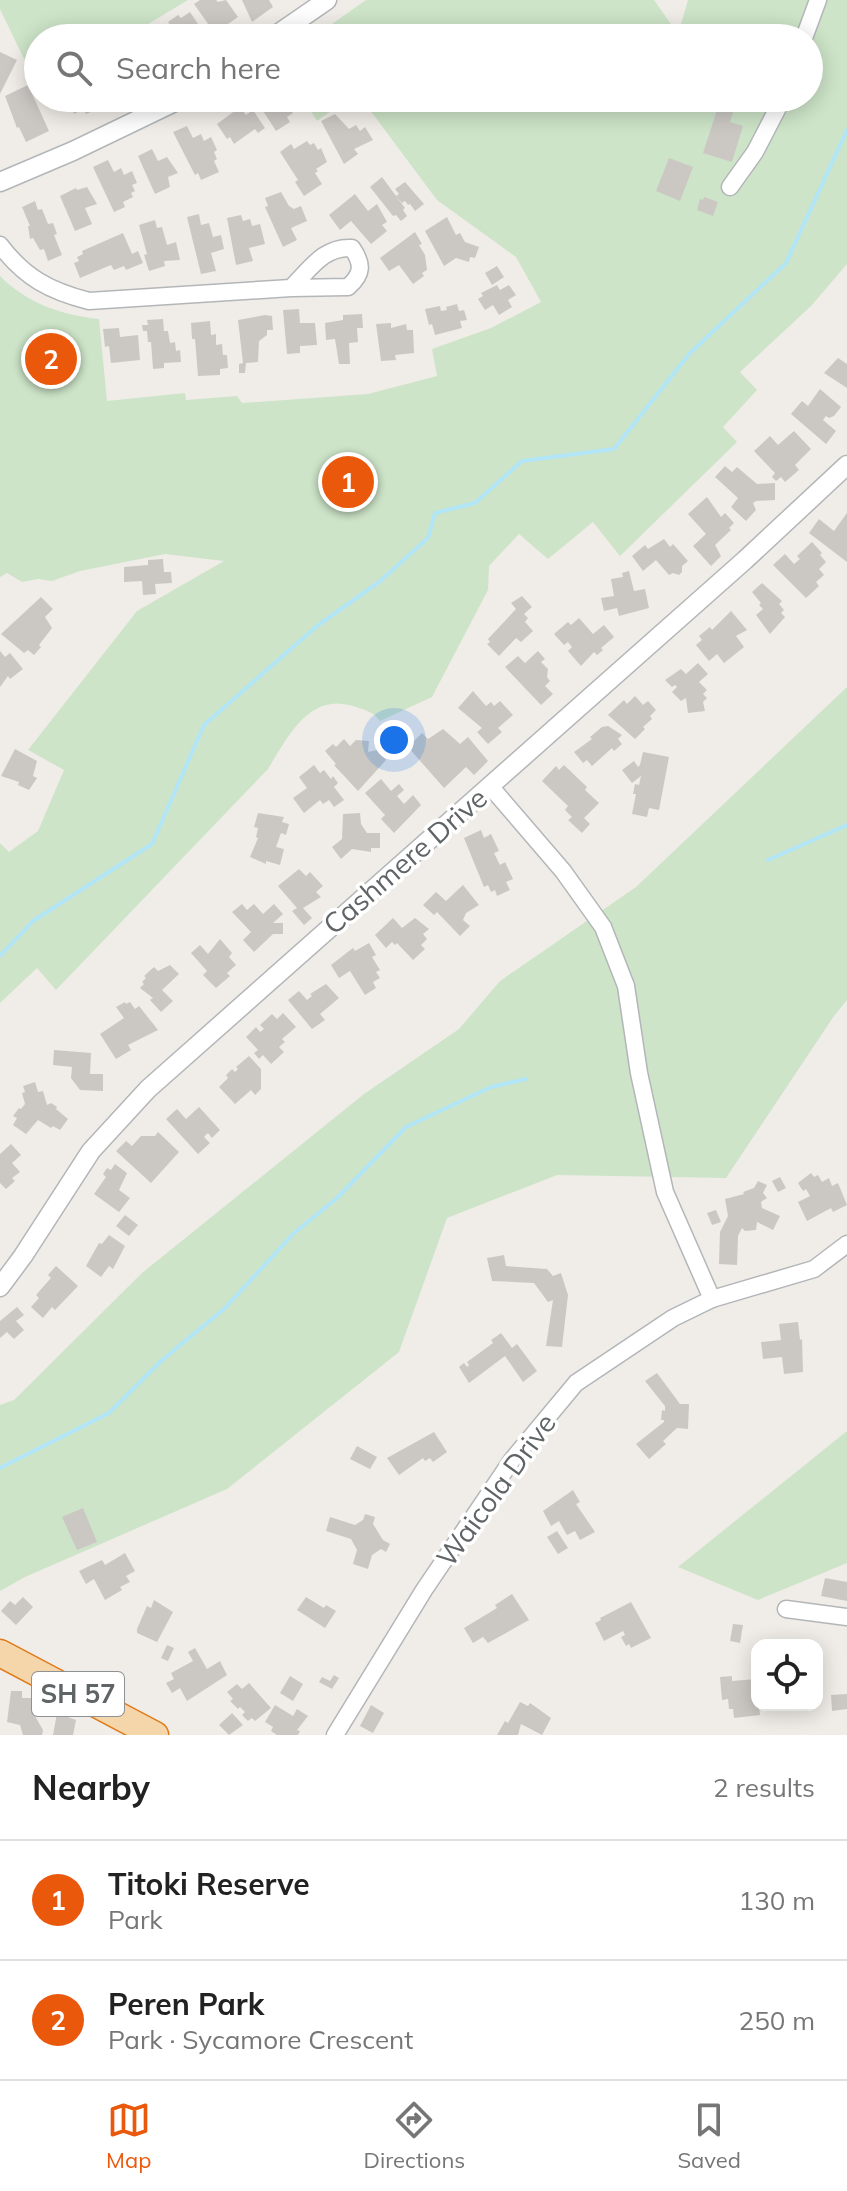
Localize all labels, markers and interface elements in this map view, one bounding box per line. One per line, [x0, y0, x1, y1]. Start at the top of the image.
search box [24, 24, 823, 112]
icon: search [52, 46, 96, 90]
text: Search here [116, 49, 281, 87]
pin: 2 [25, 329, 77, 389]
pin: 1 [322, 452, 374, 512]
your location [374, 720, 414, 760]
street label: Cashmere Drive [316, 780, 494, 941]
street label: Waicola Drive [428, 1406, 563, 1573]
map controls [751, 1639, 823, 1711]
button: locate [751, 1639, 823, 1711]
road number: SH 57 [32, 1672, 124, 1716]
text: Nearby [32, 1766, 150, 1809]
text: 2 results [713, 1771, 815, 1804]
text: Titoki Reserve [108, 1865, 310, 1903]
text: 1 [50, 1884, 66, 1917]
text: 130 m [739, 1884, 815, 1917]
text: Park [108, 1903, 163, 1936]
text: Peren Park [108, 1985, 264, 2023]
text: 2 [50, 2004, 66, 2037]
text: 250 m [739, 2004, 815, 2037]
text: Park · Sycamore Crescent [108, 2023, 413, 2056]
tab: Map [106, 2098, 151, 2174]
tab: Directions [364, 2098, 465, 2174]
tab: Saved [677, 2098, 741, 2174]

